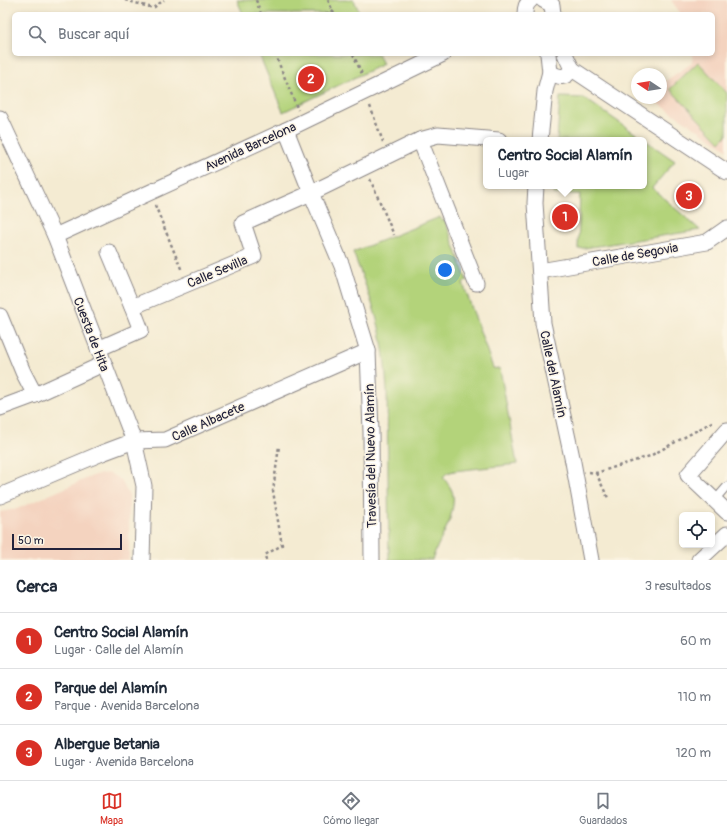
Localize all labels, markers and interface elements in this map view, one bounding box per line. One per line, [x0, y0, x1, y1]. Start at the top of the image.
search box [12, 12, 715, 56]
icon: search [26, 23, 48, 45]
text: Buscar aquí [58, 25, 130, 44]
pin: 2 [298, 64, 324, 94]
north arrow [631, 68, 667, 104]
street label: Avenida Barcelona [202, 119, 299, 175]
popup [483, 137, 647, 189]
text: Centro Social Alamín [498, 146, 632, 165]
text: Lugar [498, 165, 529, 181]
pin: 3 [676, 181, 702, 211]
pin: 1 [552, 202, 578, 232]
street label: Calle de Segovia [591, 240, 679, 270]
street label: Calle Sevilla [185, 252, 250, 292]
your location [435, 260, 455, 280]
street label: Cuesta de Hita [70, 295, 113, 374]
street label: Calle del Alamín [536, 329, 570, 419]
street label: Travesía del Nuevo Alamín [362, 384, 380, 528]
street label: Calle Albacete [169, 398, 248, 445]
map controls [679, 512, 715, 548]
button: locate [679, 512, 715, 548]
scale bar [12, 532, 122, 551]
text: 50 m [18, 534, 44, 547]
text: Cerca [16, 576, 57, 597]
text: 3 resultados [645, 578, 711, 594]
text: Centro Social Alamín [54, 623, 188, 642]
text: 1 [26, 633, 32, 649]
text: 60 m [680, 633, 711, 649]
text: Lugar · Calle del Alamín [54, 642, 183, 658]
text: Parque del Alamín [54, 679, 167, 698]
text: 2 [25, 689, 33, 705]
text: 110 m [678, 689, 711, 705]
text: Parque · Avenida Barcelona [54, 698, 199, 714]
text: Albergue Betania [54, 735, 160, 754]
text: 3 [25, 745, 33, 761]
text: 120 m [675, 745, 711, 761]
text: Lugar · Avenida Barcelona [54, 754, 194, 770]
tab: Mapa [100, 790, 123, 827]
tab: Cómo llegar [323, 790, 379, 827]
tab: Guardados [579, 790, 627, 827]

